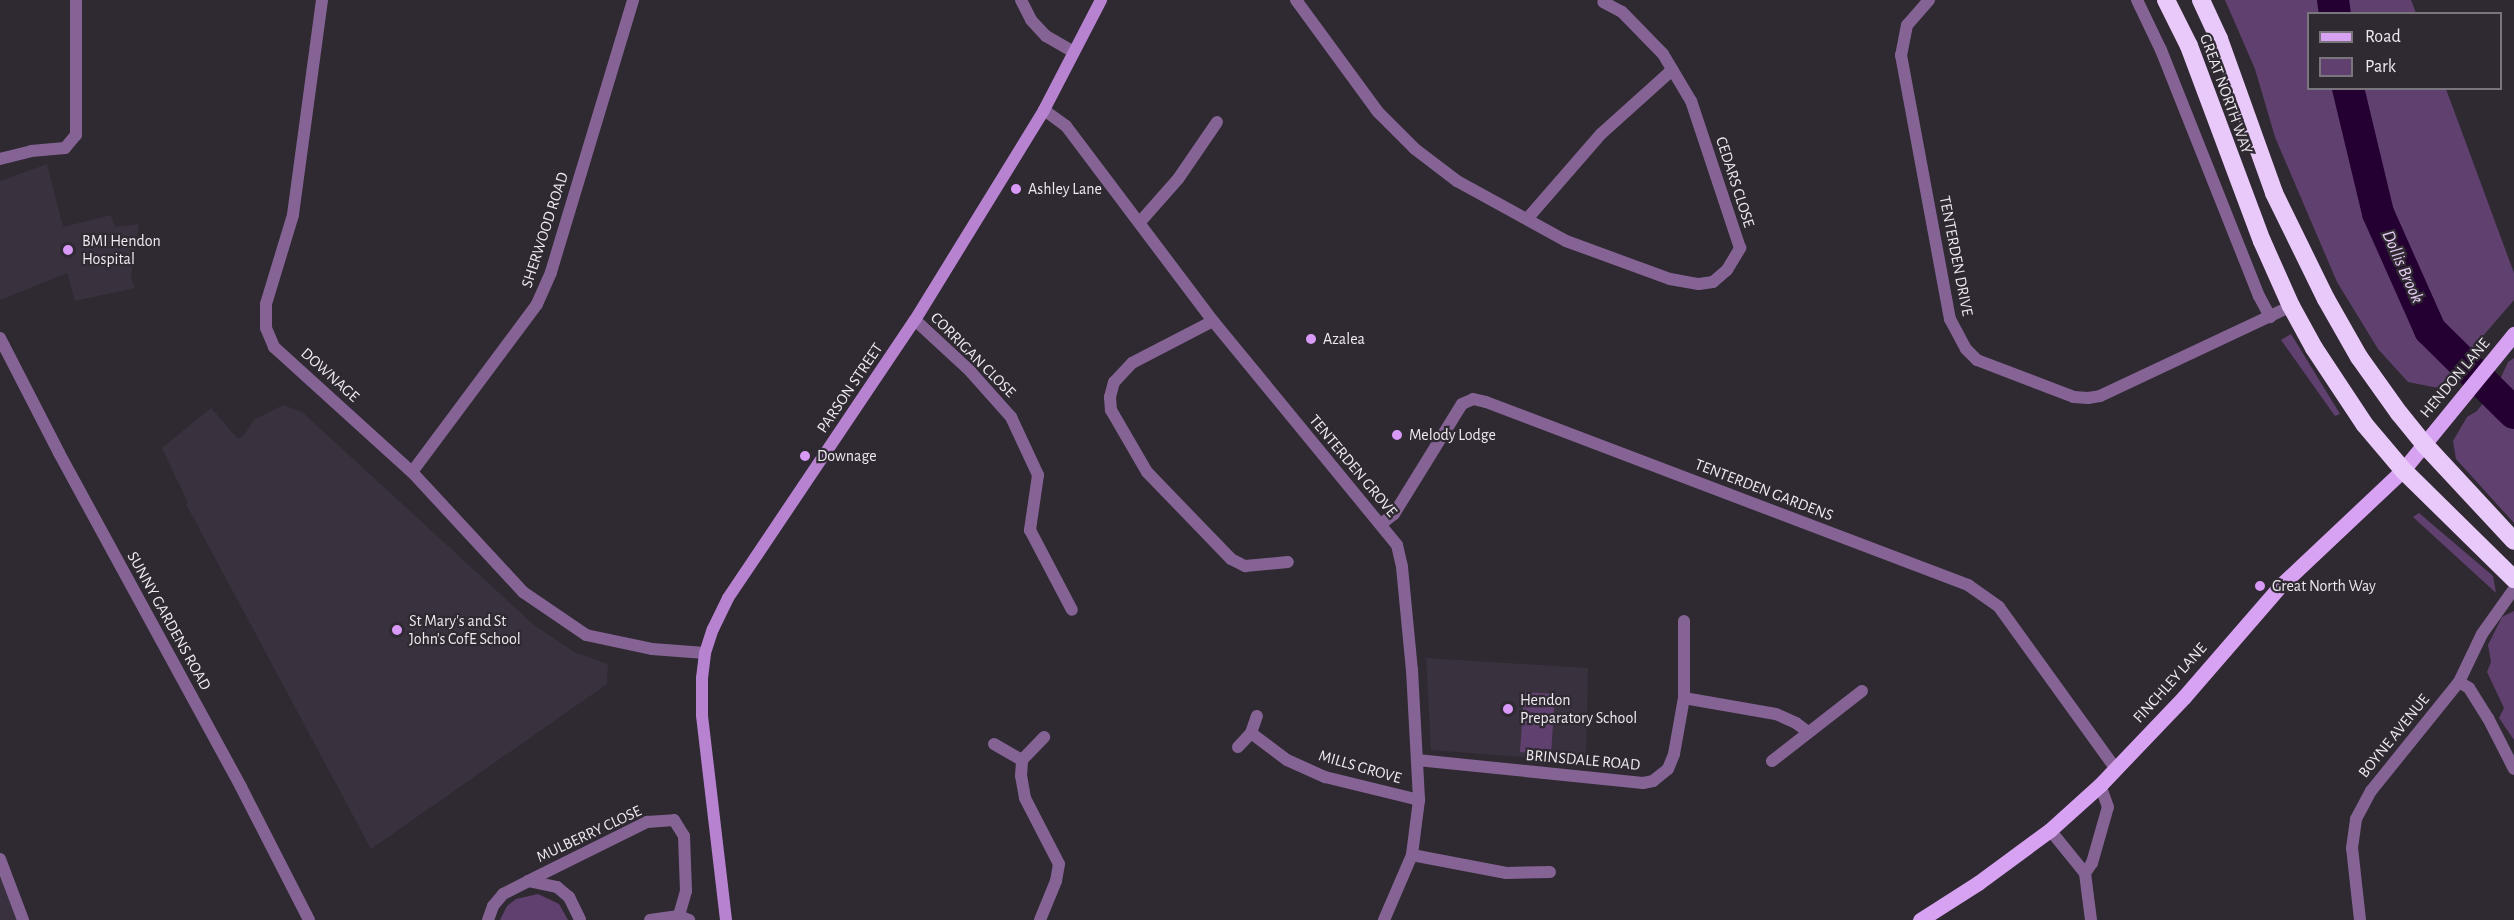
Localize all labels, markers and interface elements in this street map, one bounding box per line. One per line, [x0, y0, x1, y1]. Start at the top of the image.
legend [2307, 12, 2502, 90]
text: Road [2365, 28, 2401, 46]
street label: GREAT NORTH WAY [2195, 31, 2257, 157]
text: Park [2365, 58, 2396, 76]
street label: CEDARS CLOSE [1711, 134, 1759, 230]
street label: SHERWOOD ROAD [517, 170, 573, 290]
place label: Ashley Lane [1028, 179, 1102, 199]
marker: Ashley Lane [1009, 182, 1023, 196]
street label: TENTERDEN DRIVE [1935, 194, 1977, 318]
water label: Dollis Brook [2376, 227, 2428, 307]
place label: BMI Hendon Hospital [82, 231, 161, 269]
marker: BMI Hendon Hospital [59, 241, 77, 259]
street label: CORRIGAN CLOSE [926, 308, 1020, 402]
place label: Azalea [1323, 329, 1365, 349]
marker: Azalea [1304, 332, 1318, 346]
street label: HENDON LANE [2416, 334, 2494, 422]
street label: PARSON STREET [813, 339, 887, 437]
street label: DOWNAGE [297, 344, 363, 406]
street label: TENTERDEN GROVE [1305, 411, 1401, 521]
place label: Melody Lodge [1409, 425, 1496, 445]
marker: Melody Lodge [1390, 428, 1404, 442]
place label: Downage [817, 446, 877, 466]
marker: Downage [798, 449, 812, 463]
street label: TENTERDEN GARDENS [1692, 455, 1836, 525]
street label: SUNNY GARDENS ROAD [123, 548, 215, 694]
place label: Great North Way [2272, 576, 2376, 596]
marker: Great North Way [2253, 579, 2267, 593]
place label: St Mary's and St John's CofE School [409, 611, 521, 649]
marker: St Mary's and St John's CofE School [390, 623, 404, 637]
street label: FINCHLEY LANE [2129, 639, 2211, 727]
place label: Hendon Preparatory School [1520, 690, 1637, 728]
street label: BOYNE AVENUE [2354, 690, 2434, 782]
marker: Hendon Preparatory School [1501, 702, 1515, 716]
street label: BRINSDALE ROAD [1525, 745, 1641, 775]
street label: MILLS GROVE [1316, 746, 1404, 788]
street label: MULBERRY CLOSE [533, 801, 645, 867]

